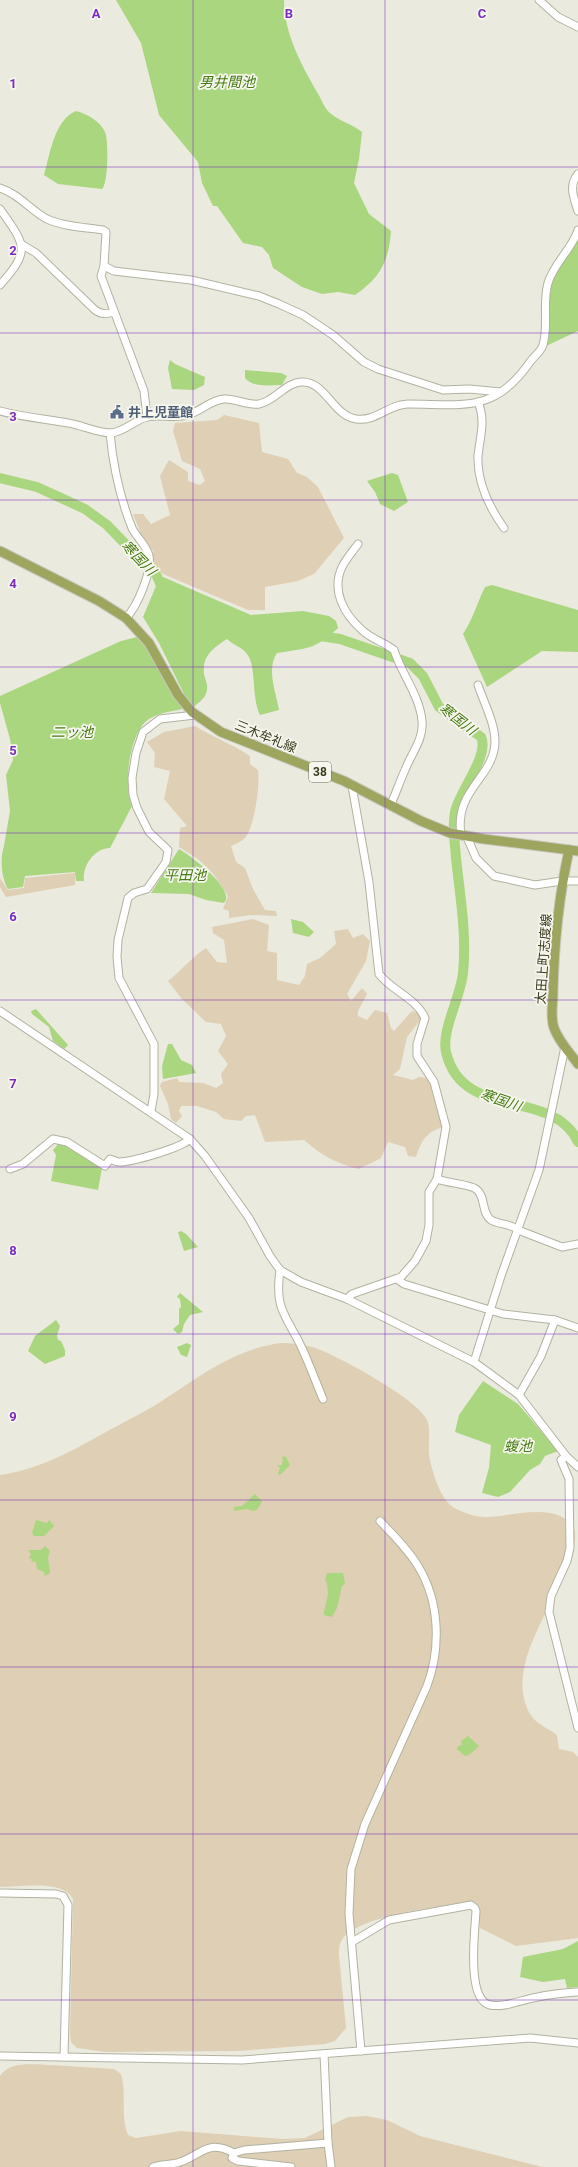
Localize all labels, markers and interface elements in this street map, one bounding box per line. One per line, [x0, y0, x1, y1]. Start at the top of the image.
text: A [92, 6, 101, 21]
text: B [285, 6, 293, 21]
text: C [478, 6, 487, 21]
water label: 男井間池 [199, 74, 257, 90]
text: 1 [9, 76, 17, 91]
text: 2 [9, 243, 17, 258]
public building icon: 井上児童館 [109, 404, 125, 420]
place label: 井上児童館 [128, 405, 193, 420]
text: 3 [9, 409, 17, 424]
water label: 寒国川 [119, 537, 161, 580]
text: 4 [9, 576, 17, 591]
water label: 寒国川 [437, 700, 481, 739]
street label: 三木牟礼線 [233, 717, 299, 756]
water label: 二ッ池 [51, 724, 95, 740]
text: 5 [9, 743, 17, 758]
road number: 38 [309, 762, 331, 782]
water label: 平田池 [164, 867, 208, 883]
text: 6 [9, 909, 17, 924]
street label: 太田上町志度線 [533, 913, 554, 1005]
text: 7 [9, 1076, 17, 1091]
water label: 寒国川 [479, 1086, 525, 1115]
text: 8 [9, 1243, 17, 1258]
text: 9 [9, 1409, 17, 1424]
water label: 蝮池 [504, 1438, 534, 1454]

